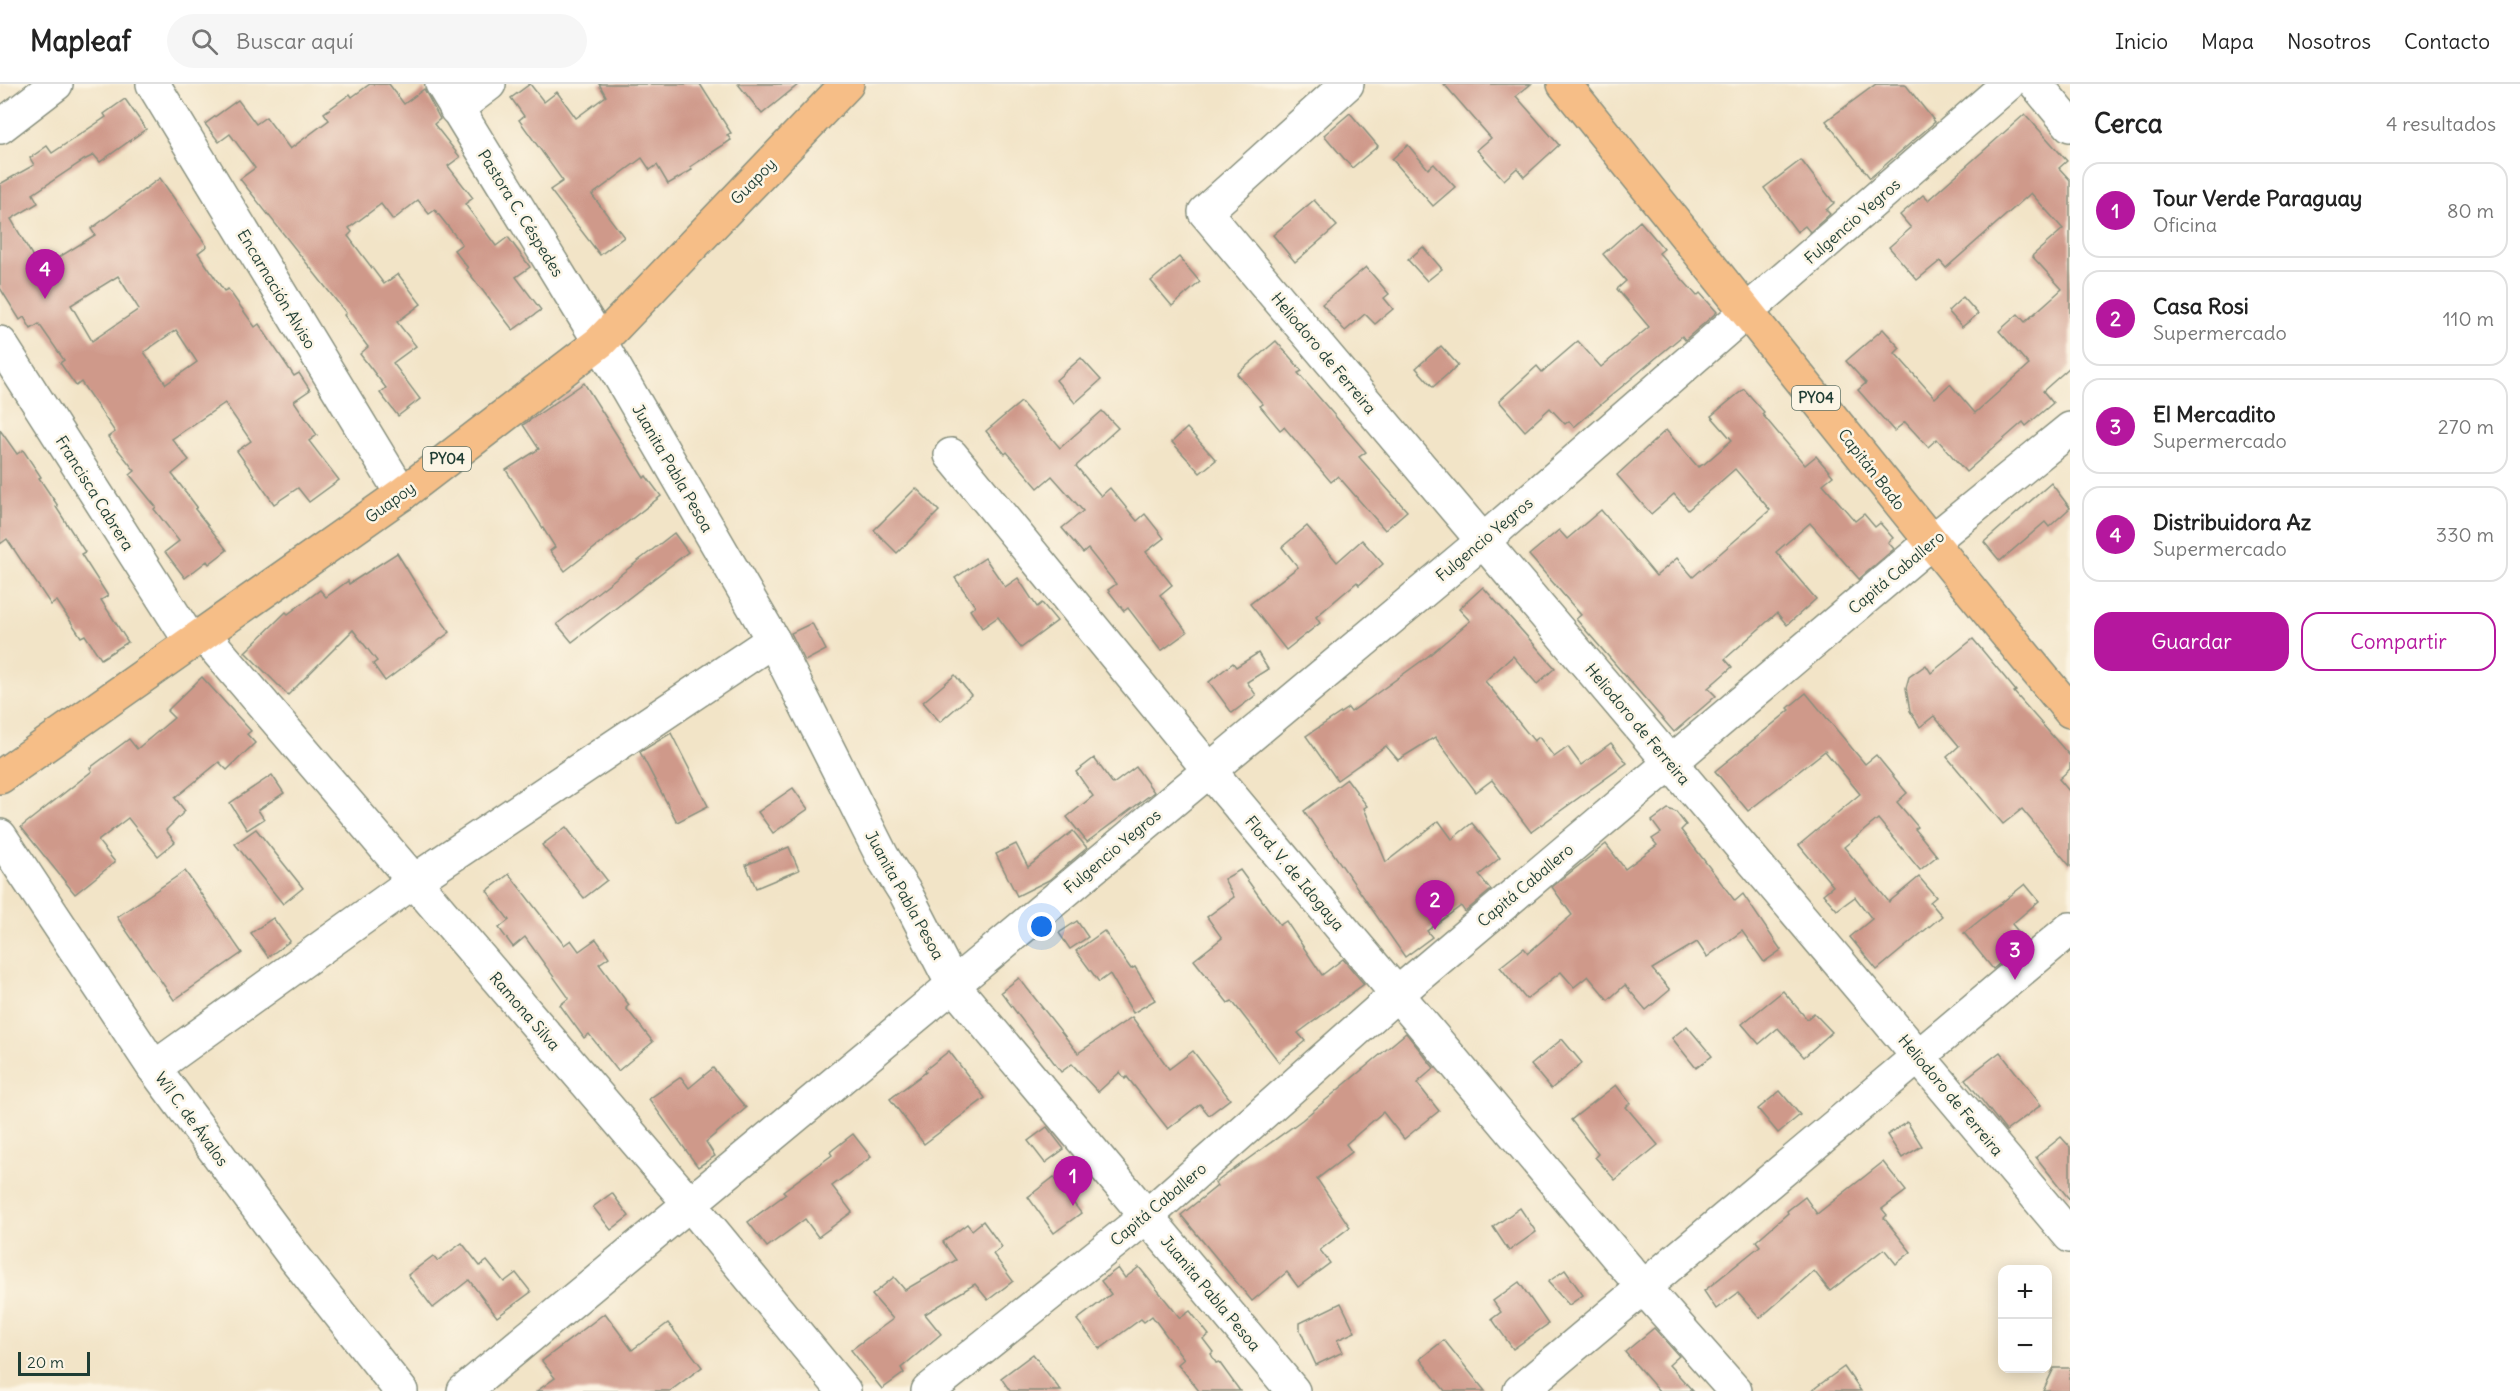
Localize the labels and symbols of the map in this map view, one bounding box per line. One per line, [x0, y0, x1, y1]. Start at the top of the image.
street label: Pastora C. Céspedes [474, 146, 568, 280]
street label: Guapoy [726, 153, 780, 209]
street label: Fulgencio Yegros [1800, 174, 1904, 268]
street label: Encarnación Alviso [233, 226, 321, 352]
pin: 4 [26, 250, 64, 299]
street label: Heliodoro de Ferreira [1267, 288, 1381, 418]
road number: PY04 [1792, 386, 1840, 410]
street label: Juanita Pabla Pesoa [628, 400, 718, 536]
street label: Capitán Bado [1834, 424, 1910, 514]
street label: Francisca Cabrera [52, 432, 138, 554]
road number: PY04 [423, 447, 471, 471]
street label: Guapoy [361, 477, 419, 527]
street label: Fulgencio Yegros [1431, 493, 1537, 585]
street label: Capitá Caballero [1844, 526, 1948, 618]
street label: Heliodoro de Ferreira [1581, 659, 1695, 789]
street label: Fulgencio Yegros [1059, 805, 1165, 897]
street label: Flord. V. de Idogaya [1241, 811, 1349, 935]
street label: Juanita Pabla Pesoa [861, 827, 949, 963]
street label: Capitá Caballero [1473, 839, 1577, 931]
pin: 2 [1416, 880, 1454, 930]
your location [1027, 912, 1056, 941]
pin: 3 [1996, 930, 2034, 980]
street label: Ramona Silva [486, 968, 564, 1054]
street label: Heliodoro de Ferreira [1894, 1030, 2008, 1160]
street label: Wil C. de Ávalos [151, 1068, 233, 1170]
pin: 1 [1054, 1156, 1092, 1206]
street label: Capitá Caballero [1106, 1158, 1210, 1250]
street label: Juanita Pabla Pesoa [1157, 1231, 1265, 1355]
scale bar [18, 1349, 90, 1376]

